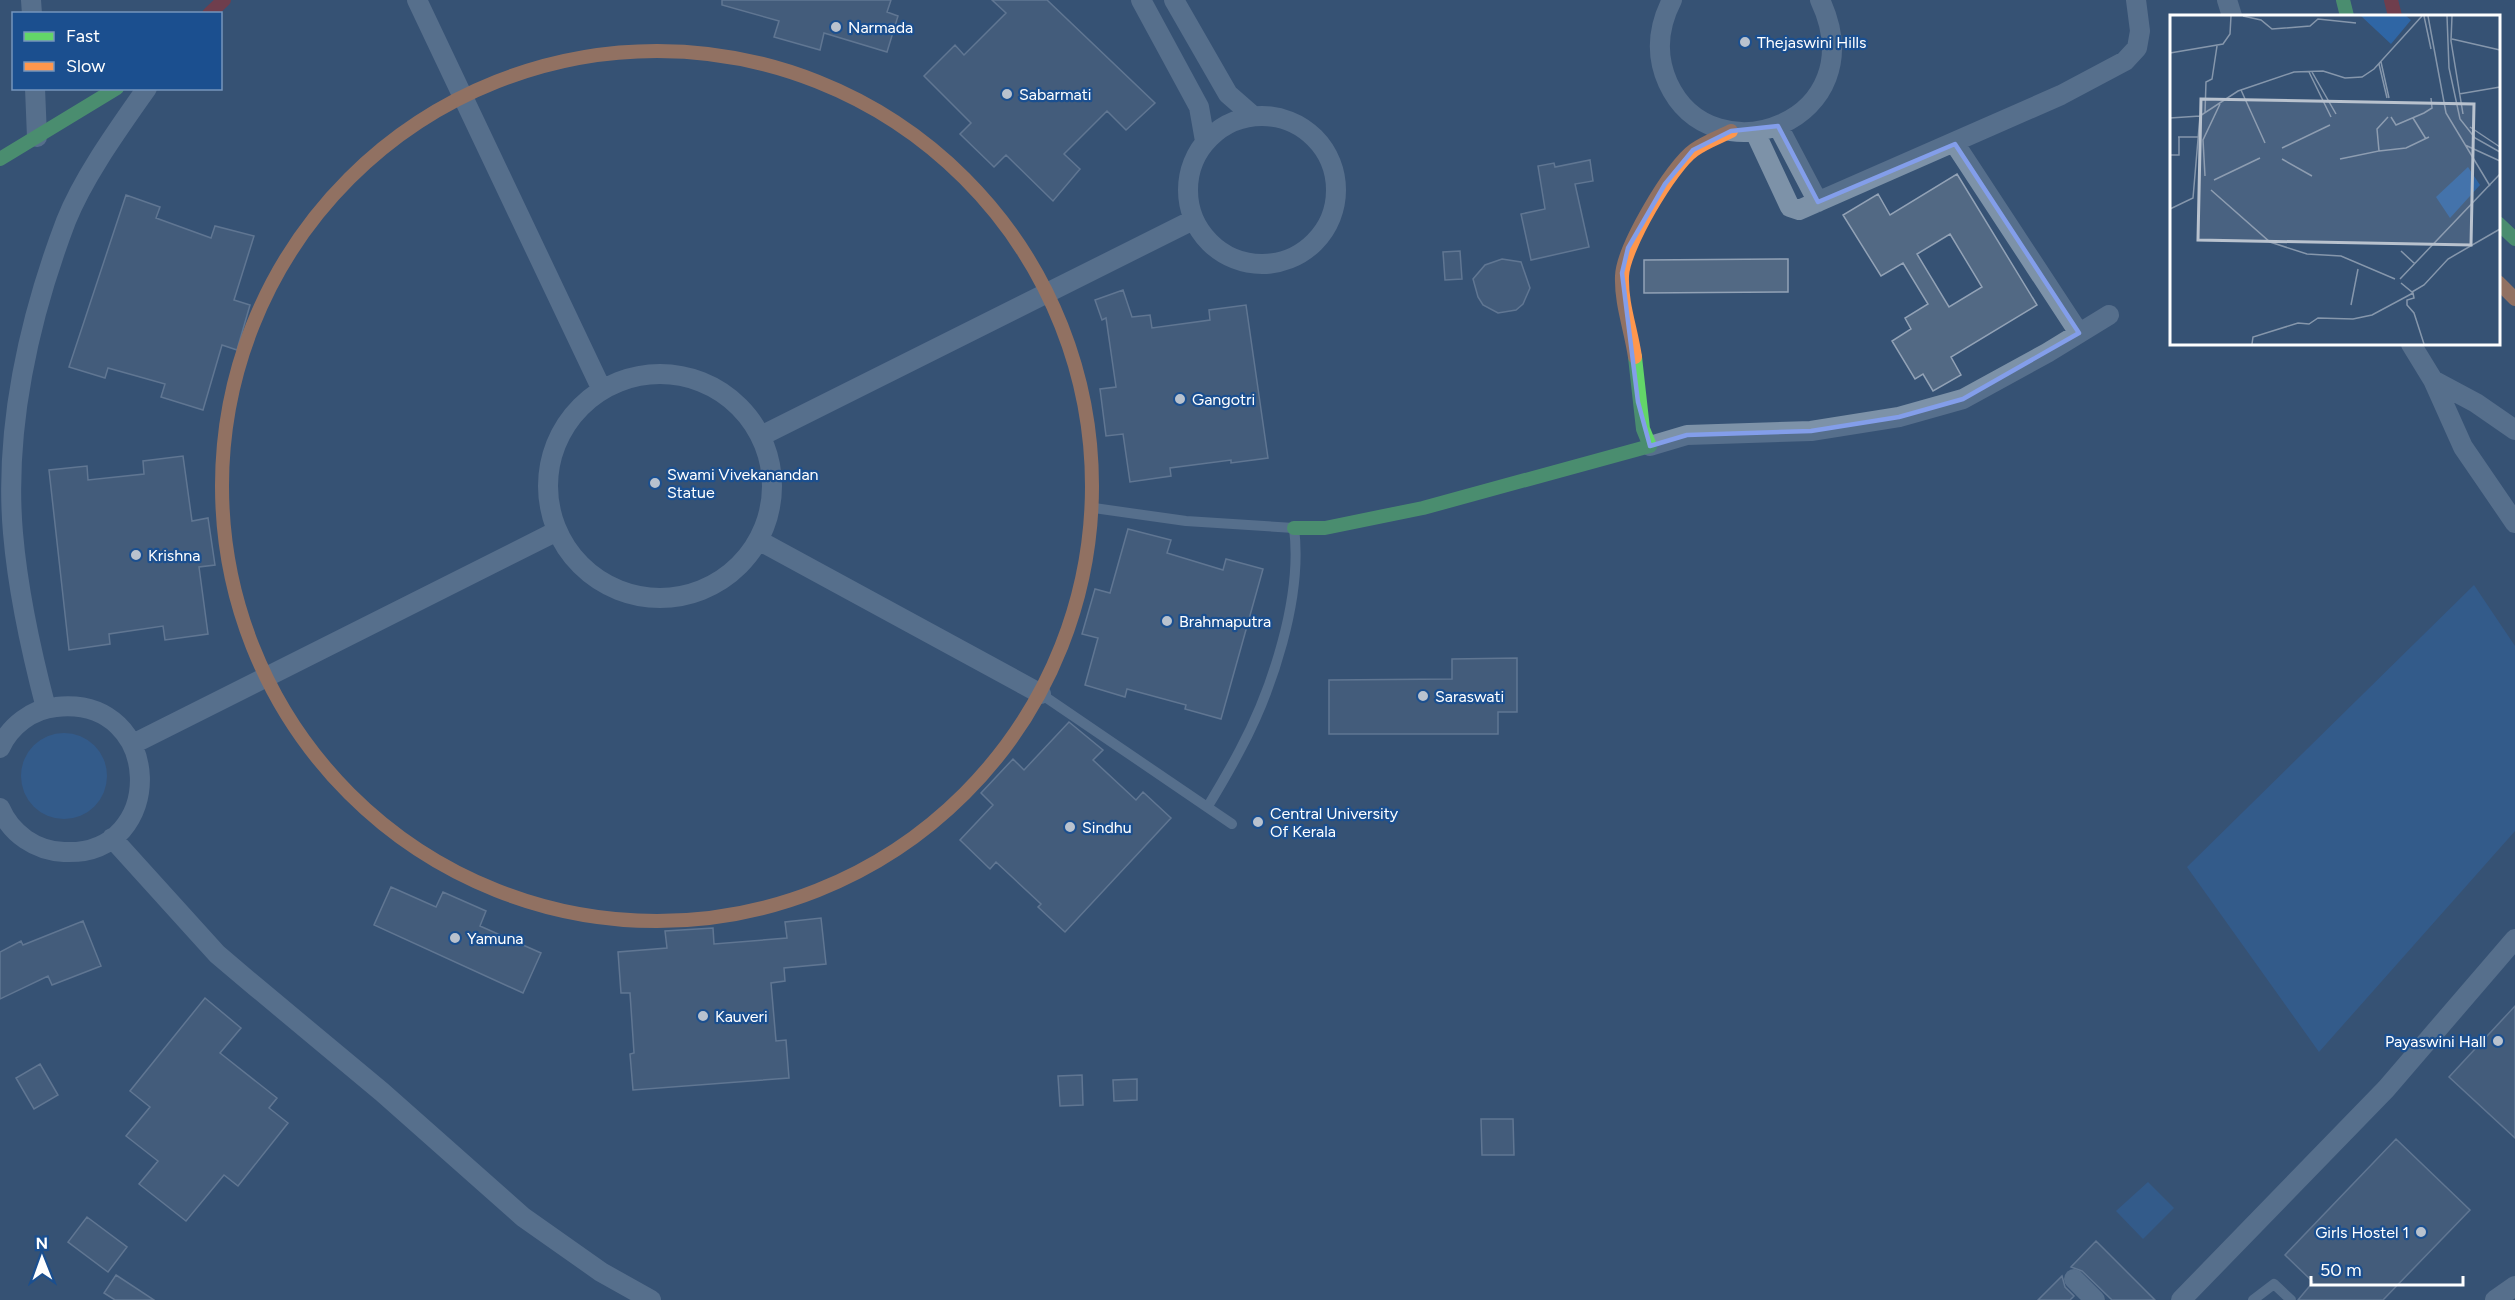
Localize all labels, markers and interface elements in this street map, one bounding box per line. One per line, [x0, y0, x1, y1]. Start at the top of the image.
legend [12, 12, 222, 90]
inset map [2170, 15, 2500, 345]
place label: Narmada [848, 18, 913, 37]
marker: Narmada [829, 20, 843, 34]
text: Fast [66, 25, 100, 47]
place label: Thejaswini Hills [1757, 33, 1867, 52]
marker: Thejaswini Hills [1738, 35, 1752, 49]
text: Slow [66, 55, 105, 77]
place label: Sabarmati [1019, 85, 1091, 104]
marker: Sabarmati [1000, 87, 1014, 101]
place label: Gangotri [1192, 390, 1255, 409]
marker: Gangotri [1173, 392, 1187, 406]
place label: Swami Vivekanandan Statue [667, 465, 819, 502]
marker: Swami Vivekanandan Statue [648, 476, 662, 490]
place label: Krishna [148, 546, 200, 565]
marker: Krishna [129, 548, 143, 562]
place label: Brahmaputra [1179, 612, 1271, 631]
marker: Brahmaputra [1160, 614, 1174, 628]
place label: Saraswati [1435, 687, 1504, 706]
marker: Saraswati [1416, 689, 1430, 703]
place label: Central University Of Kerala [1270, 804, 1399, 841]
marker: Central University Of Kerala [1251, 815, 1265, 829]
place label: Sindhu [1082, 818, 1132, 837]
marker: Sindhu [1063, 820, 1077, 834]
place label: Yamuna [467, 929, 524, 948]
marker: Yamuna [448, 931, 462, 945]
place label: Kauveri [715, 1007, 768, 1026]
marker: Kauveri [696, 1009, 710, 1023]
place label: Payaswini Hall [2385, 1032, 2486, 1051]
marker: Payaswini Hall [2491, 1034, 2505, 1048]
place label: Girls Hostel 1 [2315, 1223, 2409, 1242]
marker: Girls Hostel 1 [2414, 1225, 2428, 1239]
north arrow [12, 1228, 72, 1288]
text: N [35, 1234, 48, 1253]
scale bar [2311, 1249, 2462, 1287]
text: 50 m [2320, 1259, 2362, 1281]

